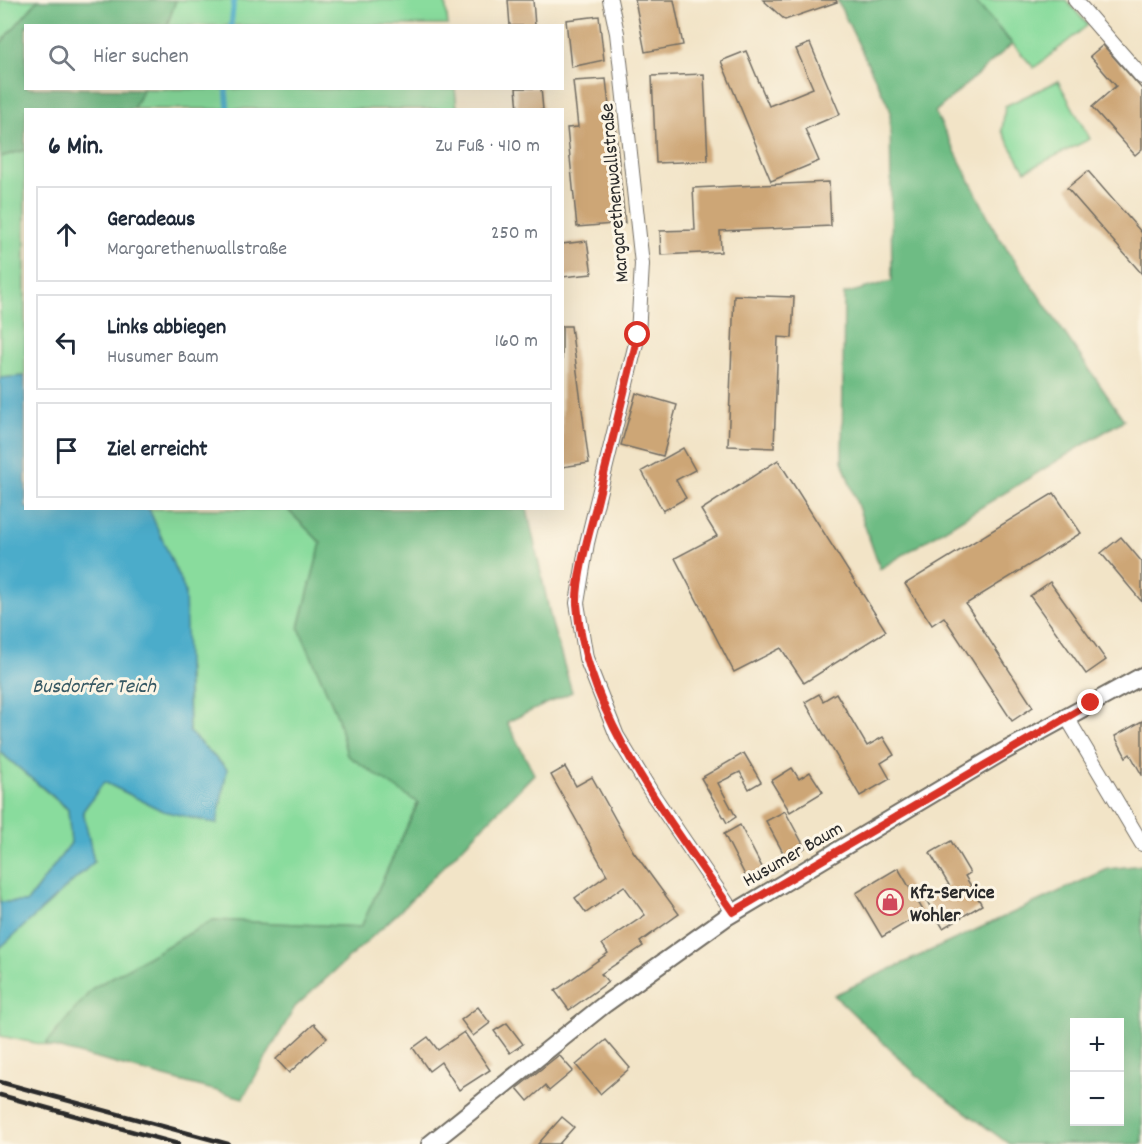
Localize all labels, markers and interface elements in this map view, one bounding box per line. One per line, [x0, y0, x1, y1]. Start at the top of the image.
search box [24, 24, 564, 90]
icon: search [45, 41, 78, 74]
text: Hier suchen [93, 42, 189, 73]
street label: Margarethenwallstraße [594, 102, 638, 284]
text: 6 Min. [48, 129, 103, 166]
text: Zu Fuß · 410 m [435, 133, 540, 161]
text: Geradeaus [107, 205, 195, 236]
icon: ahead [50, 218, 83, 251]
text: 250 m [491, 220, 538, 248]
text: Margarethenwallstraße [107, 236, 287, 264]
text: Links abbiegen [107, 313, 226, 344]
route start [624, 321, 650, 347]
icon: left [50, 326, 83, 359]
text: 160 m [495, 328, 538, 356]
text: Husumer Baum [107, 344, 219, 372]
icon: arrive [50, 434, 83, 467]
text: Ziel erreicht [107, 435, 207, 466]
water label: Busdorfer Teich [32, 673, 157, 703]
route end [1077, 689, 1103, 715]
street label: Husumer Baum [738, 816, 849, 896]
place label: Kfz-Service Wohler [910, 880, 995, 931]
shop icon: Kfz-Service Wohler [875, 887, 905, 917]
map controls [1070, 1018, 1124, 1126]
button: + [1070, 1018, 1124, 1072]
button: − [1070, 1072, 1124, 1126]

